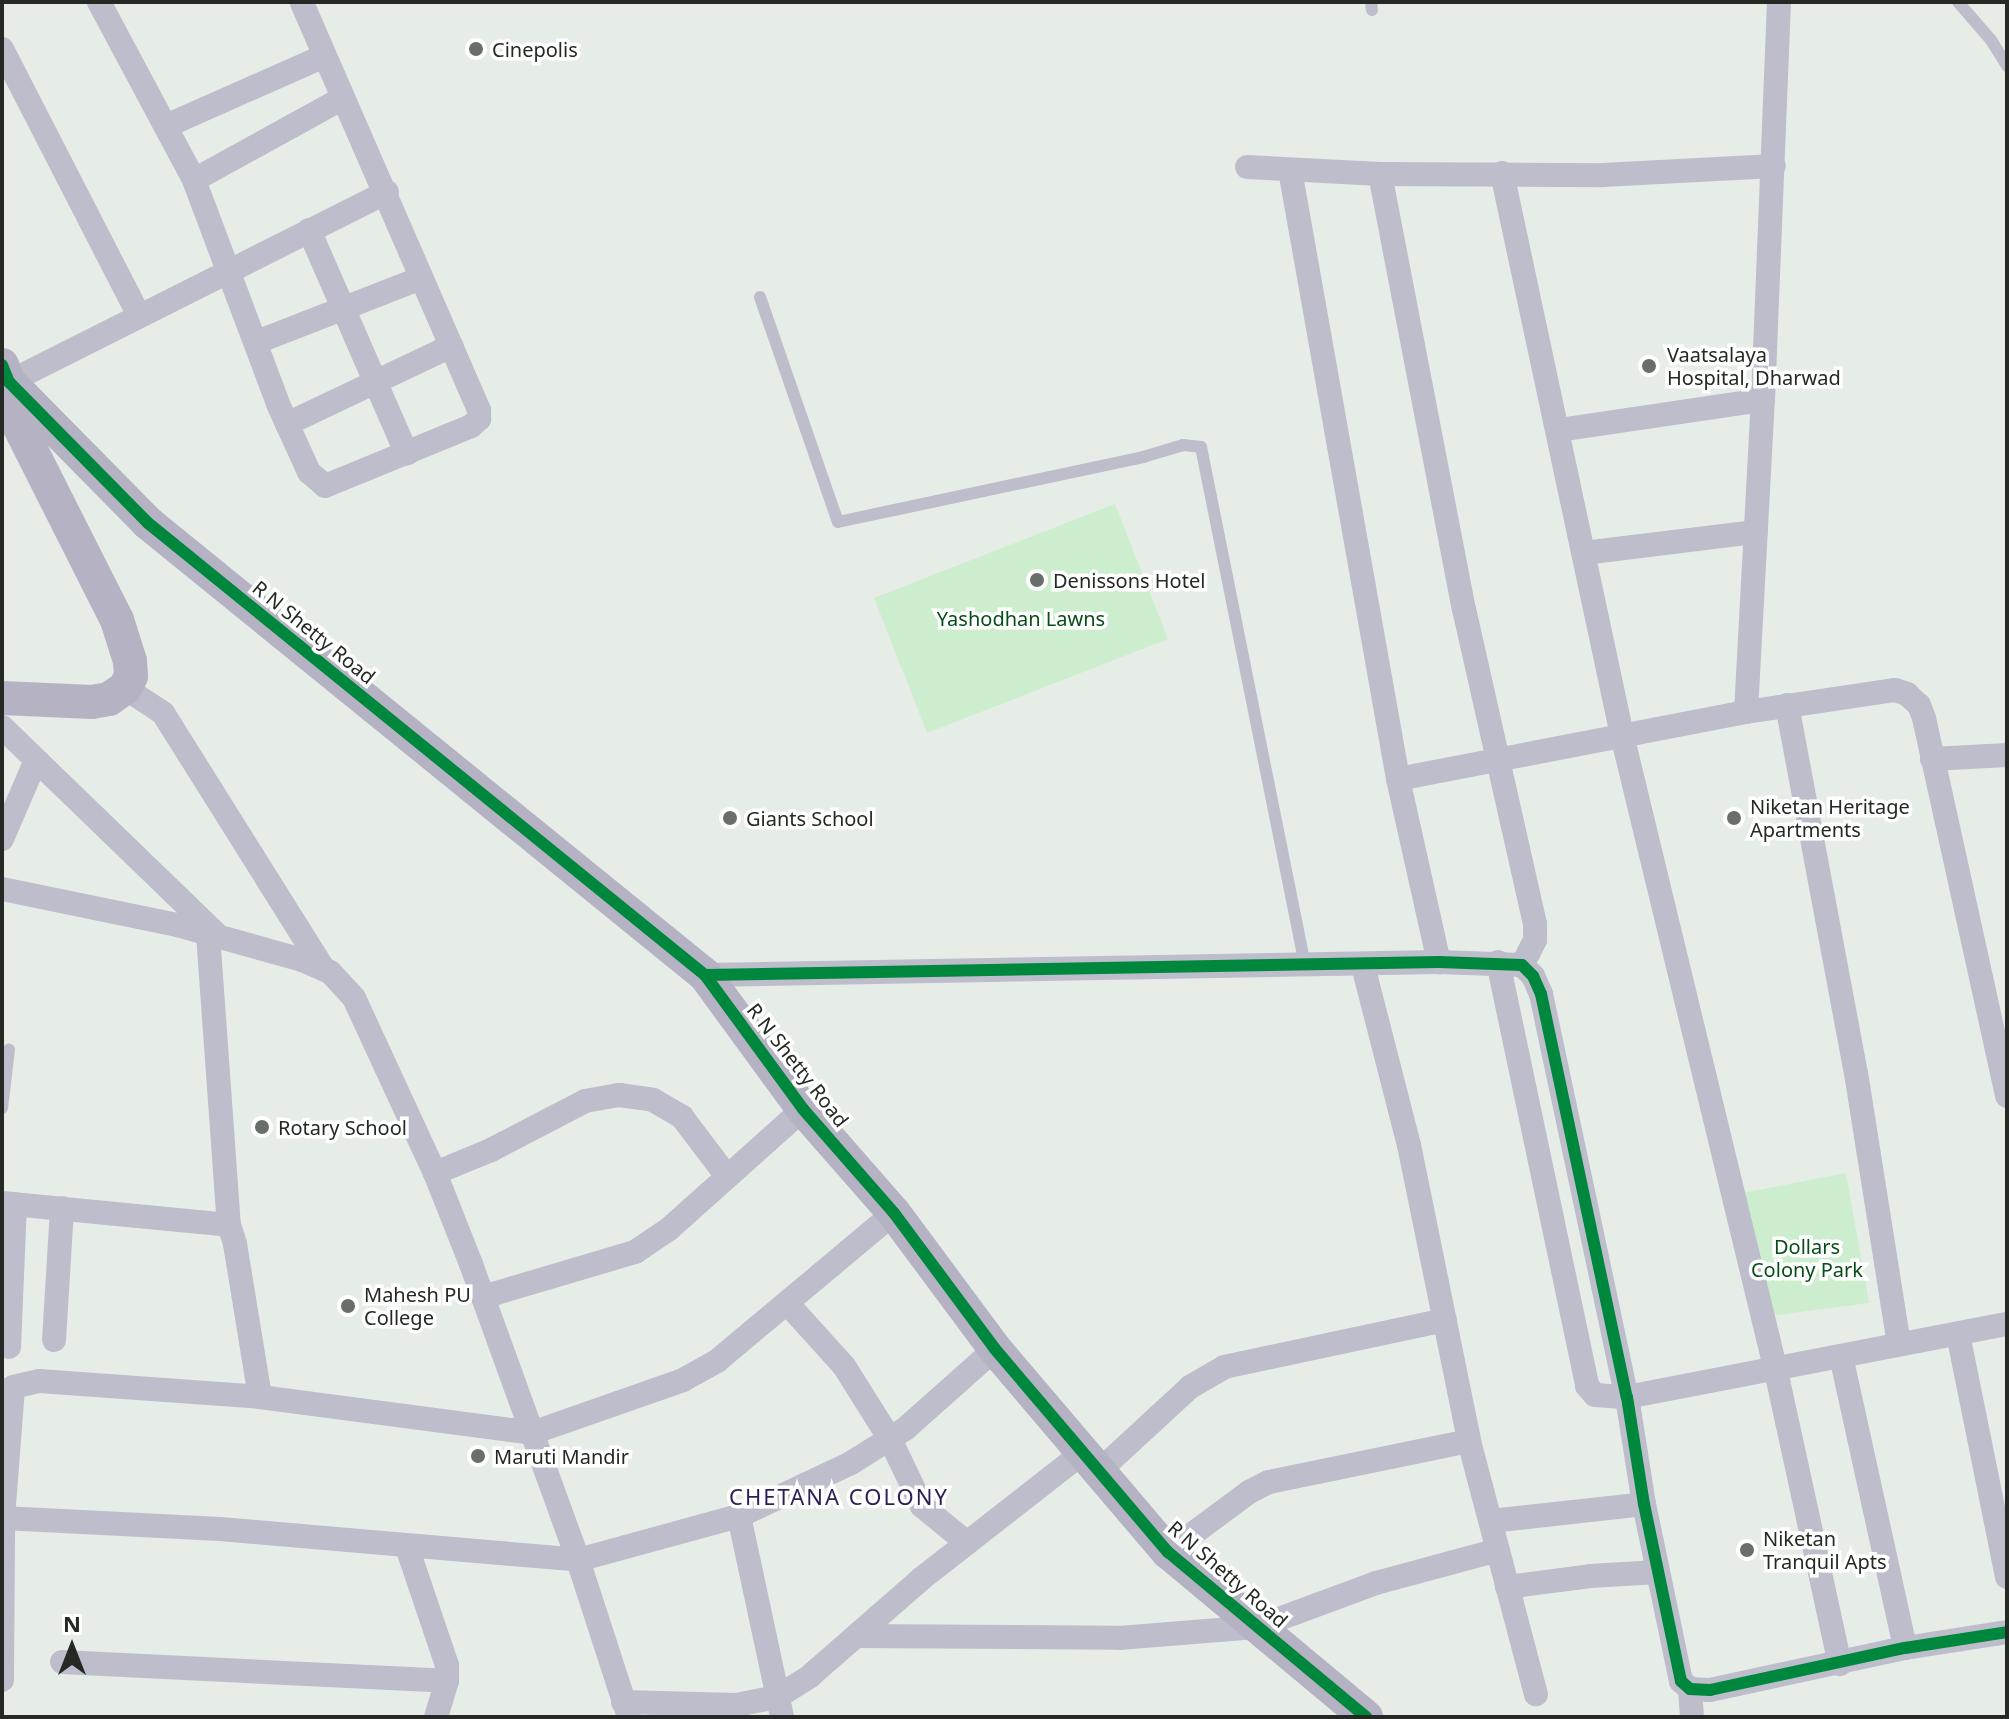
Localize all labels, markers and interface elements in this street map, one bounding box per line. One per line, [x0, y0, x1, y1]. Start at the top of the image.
place label: Cinepolis [492, 37, 578, 61]
marker: Cinepolis [467, 40, 485, 58]
place label: Vaatsalaya Hospital, Dharwad [1667, 342, 1841, 389]
marker: Vaatsalaya Hospital, Dharwad [1638, 355, 1660, 377]
place label: Denissons Hotel [1053, 568, 1205, 592]
marker: Denissons Hotel [1028, 571, 1046, 589]
street label: R N Shetty Road [248, 575, 380, 689]
park label: Yashodhan Lawns [937, 606, 1105, 630]
place label: Niketan Heritage Apartments [1750, 794, 1910, 841]
place label: Giants School [746, 806, 874, 830]
marker: Giants School [721, 809, 739, 827]
marker: Niketan Heritage Apartments [1725, 809, 1743, 827]
street label: R N Shetty Road [742, 998, 854, 1132]
place label: Rotary School [278, 1115, 407, 1139]
marker: Rotary School [253, 1118, 271, 1136]
park label: Dollars Colony Park [1751, 1234, 1863, 1281]
place label: Mahesh PU College [364, 1282, 471, 1329]
marker: Mahesh PU College [339, 1297, 357, 1315]
place label: Maruti Mandir [494, 1444, 629, 1468]
marker: Maruti Mandir [469, 1447, 487, 1465]
district label: CHETANA COLONY [729, 1484, 949, 1510]
street label: R N Shetty Road [1163, 1516, 1293, 1632]
place label: Niketan Tranquil Apts [1763, 1526, 1887, 1573]
marker: Niketan Tranquil Apts [1738, 1541, 1756, 1559]
north arrow [32, 1607, 112, 1687]
text: N [63, 1608, 81, 1638]

